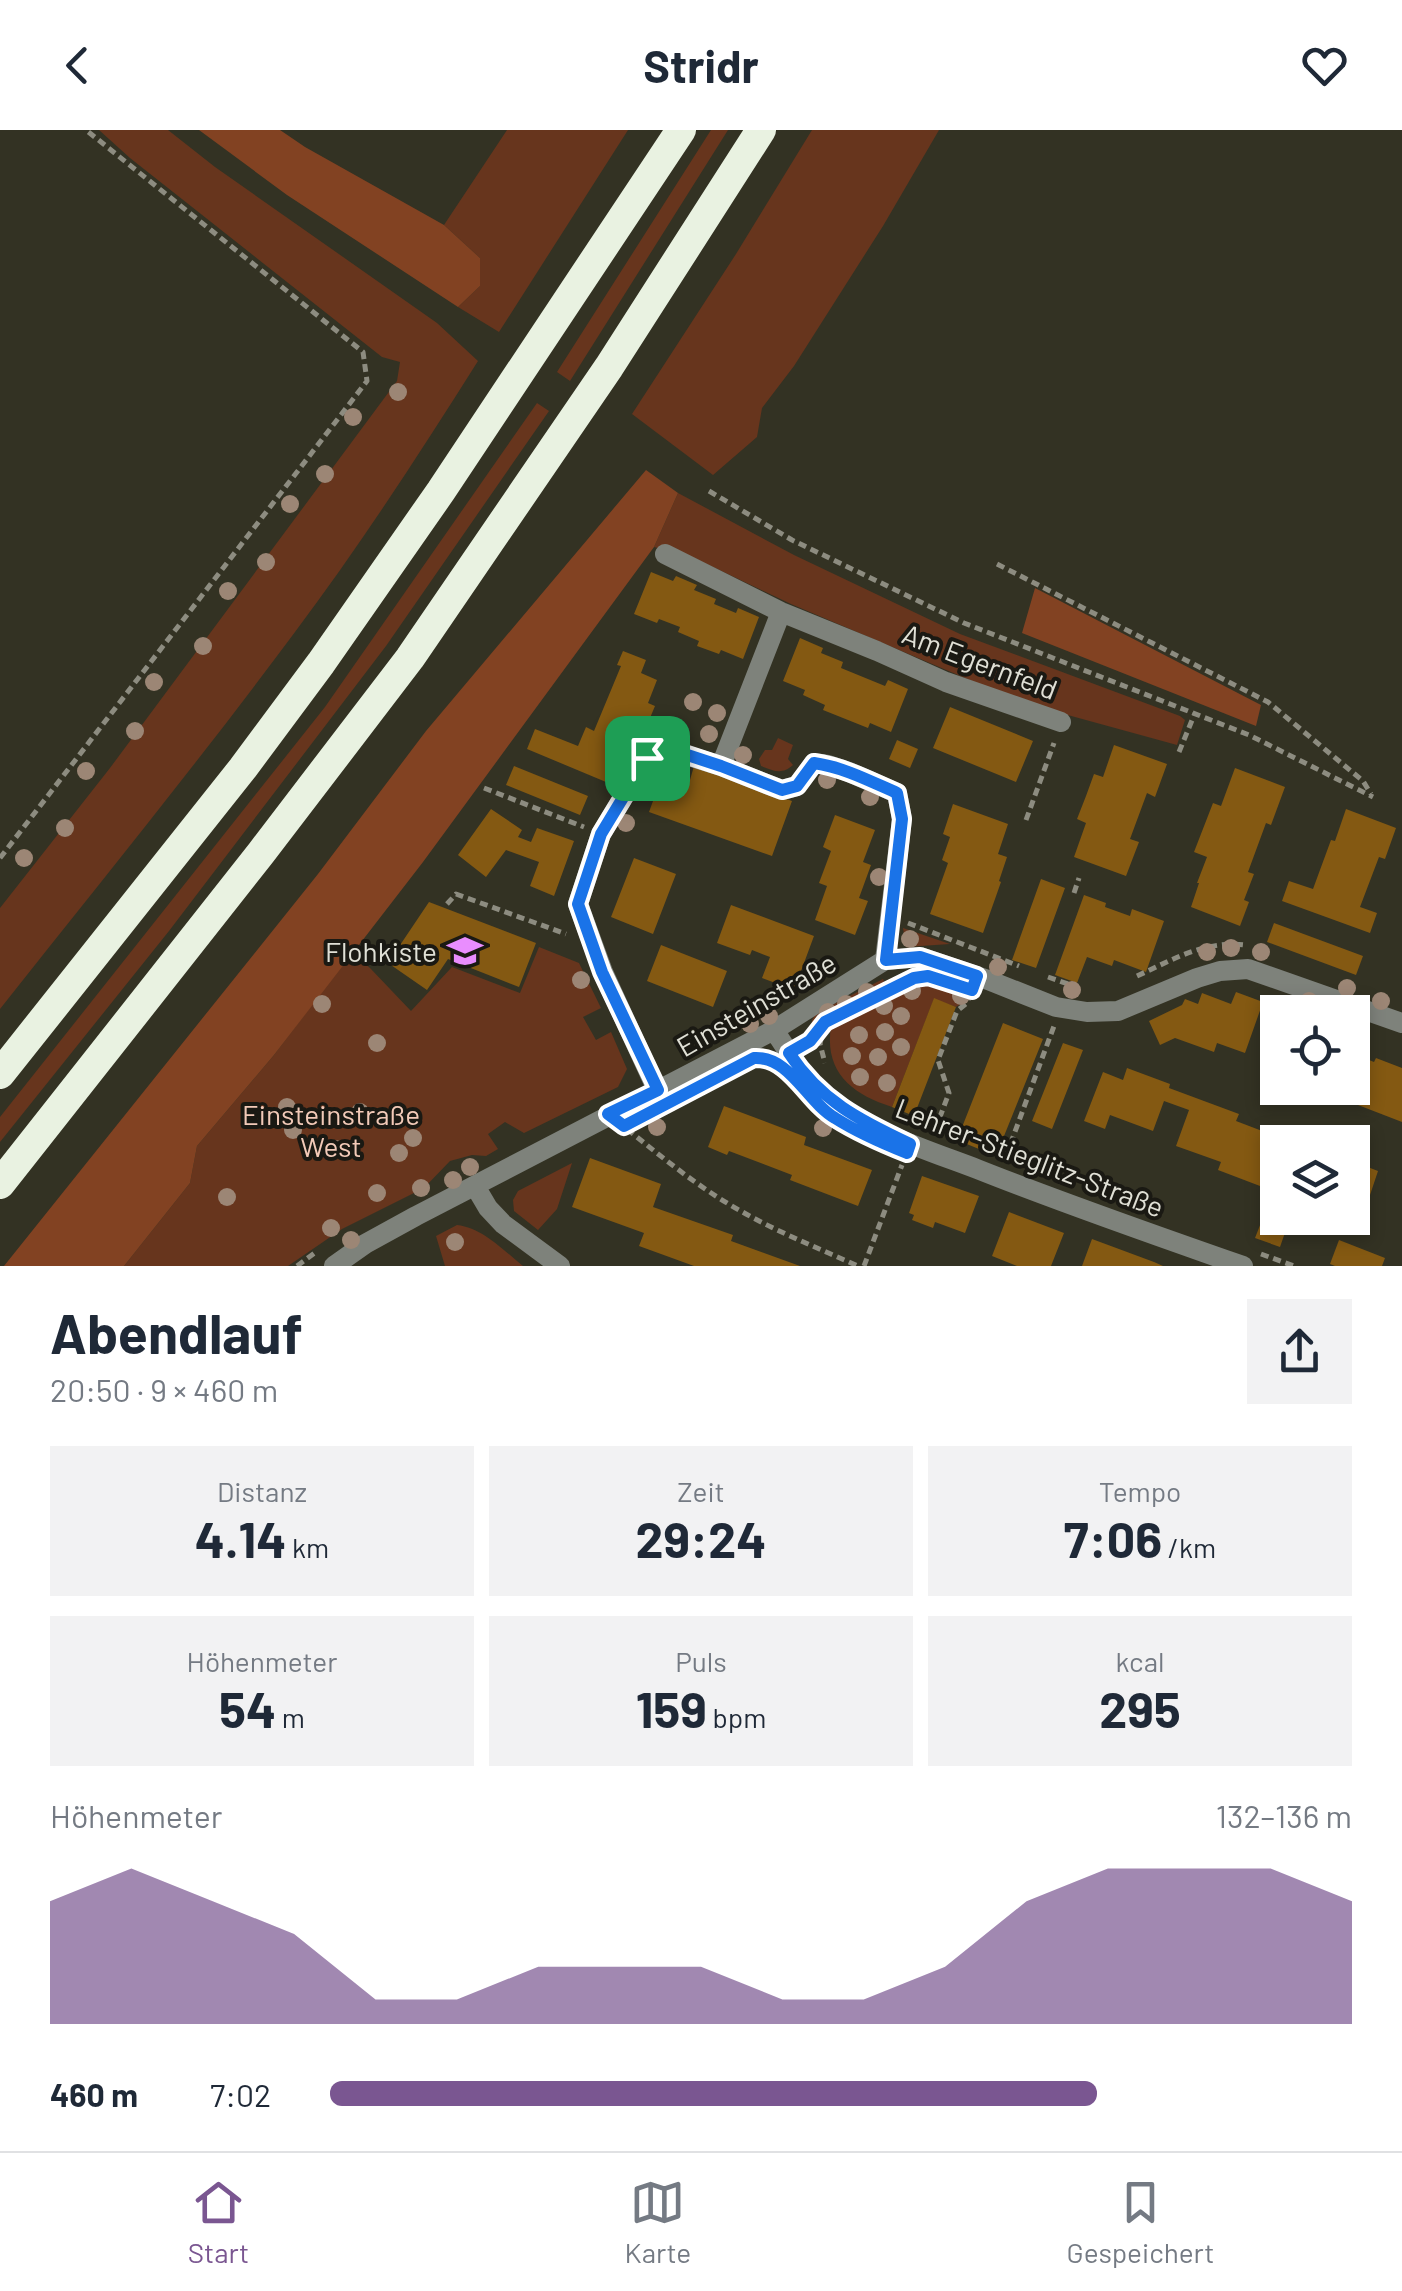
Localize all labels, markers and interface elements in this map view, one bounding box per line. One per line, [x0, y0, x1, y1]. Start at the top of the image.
icon: back [50, 38, 105, 93]
text: Stridr [643, 38, 759, 92]
icon: heart [1297, 38, 1352, 93]
street label: Am Egernfeld [898, 616, 1062, 706]
pin [605, 716, 690, 801]
icon: arrive [620, 731, 675, 786]
school or university icon: Flohkiste [446, 932, 484, 970]
place label: Flohkiste [325, 934, 437, 968]
street label: Einsteinstraße [670, 945, 842, 1063]
map controls [1260, 995, 1370, 1235]
button: locate [1260, 995, 1370, 1105]
street label: Lehrer-Stieglitz-Straße [891, 1090, 1169, 1224]
park label: Einsteinstraße West [242, 1097, 420, 1163]
button: layers [1260, 1125, 1370, 1235]
text: Abendlauf [50, 1299, 303, 1365]
button: share [1247, 1299, 1352, 1404]
text: 20:50 · 9 × 460 m [50, 1370, 278, 1408]
text: Distanz [217, 1474, 307, 1508]
text: Zeit [677, 1474, 725, 1508]
text: Tempo [1099, 1474, 1181, 1508]
text: 4.14 [195, 1508, 286, 1568]
text: 29:24 [636, 1508, 767, 1568]
text: 7:06 [1064, 1508, 1162, 1568]
text: km [286, 1530, 329, 1564]
text: /km [1162, 1530, 1216, 1564]
text: Höhenmeter [187, 1644, 337, 1678]
text: Puls [675, 1644, 727, 1678]
text: kcal [1116, 1644, 1164, 1678]
text: 54 [219, 1678, 276, 1738]
text: 159 [636, 1678, 707, 1738]
text: 295 [1099, 1678, 1181, 1738]
text: m [276, 1700, 305, 1734]
text: bpm [707, 1700, 766, 1734]
text: Höhenmeter [50, 1796, 222, 1834]
text: 132–136 m [1216, 1796, 1352, 1834]
text: 460 m [50, 2075, 138, 2113]
text: 7:02 [210, 2075, 271, 2113]
tab: Start [188, 2175, 249, 2269]
tab: Karte [625, 2175, 691, 2269]
tab: Gespeichert [1067, 2175, 1214, 2269]

